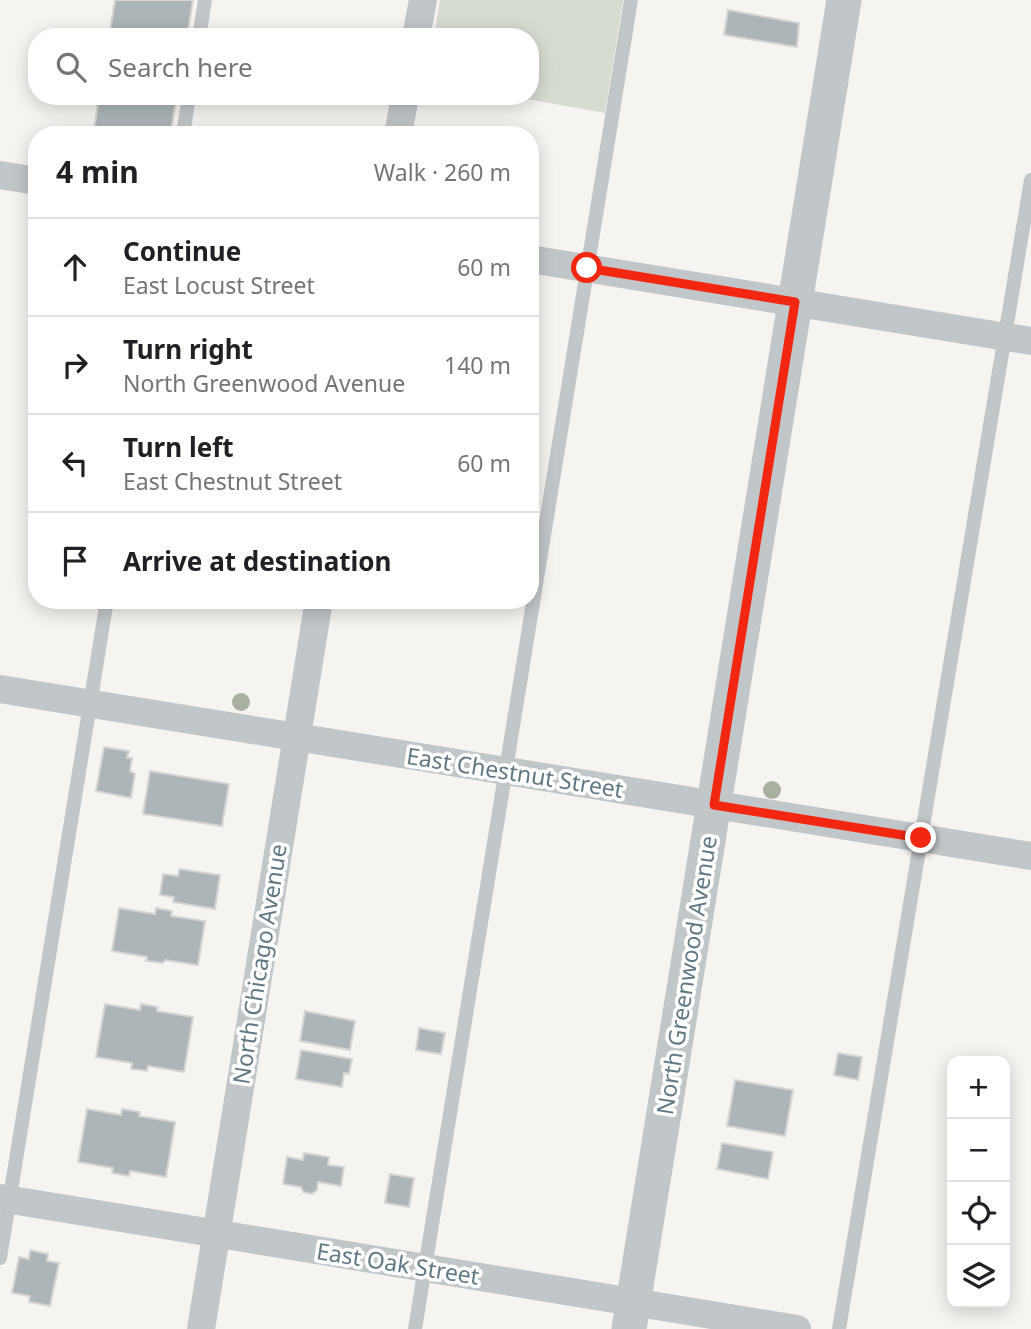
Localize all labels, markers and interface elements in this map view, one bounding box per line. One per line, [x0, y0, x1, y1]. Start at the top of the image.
search box [28, 28, 539, 105]
icon: search [52, 48, 90, 86]
text: Search here [108, 49, 253, 85]
text: 4 min [56, 151, 139, 192]
text: Walk · 260 m [374, 156, 511, 188]
text: Continue [123, 233, 241, 269]
icon: ahead [56, 248, 94, 286]
text: 60 m [457, 251, 511, 283]
route start [571, 252, 602, 283]
text: East Locust Street [123, 269, 315, 301]
text: Turn right [123, 331, 253, 367]
icon: right [56, 346, 94, 384]
text: 140 m [444, 349, 511, 381]
text: North Greenwood Avenue [123, 367, 405, 399]
text: Turn left [123, 429, 234, 465]
icon: left [56, 444, 94, 482]
text: 60 m [457, 447, 511, 479]
text: East Chestnut Street [123, 465, 342, 497]
icon: arrive [56, 542, 94, 580]
text: Arrive at destination [123, 543, 392, 579]
street label: East Chestnut Street [404, 739, 626, 805]
route end [905, 822, 936, 853]
street label: North Greenwood Avenue [648, 833, 724, 1117]
street label: North Chicago Avenue [224, 842, 294, 1086]
map controls [947, 1056, 1010, 1308]
button: + [947, 1056, 1010, 1119]
button: − [947, 1119, 1010, 1182]
button: locate [947, 1182, 1010, 1245]
street label: East Oak Street [314, 1234, 482, 1292]
button: layers [947, 1245, 1010, 1308]

